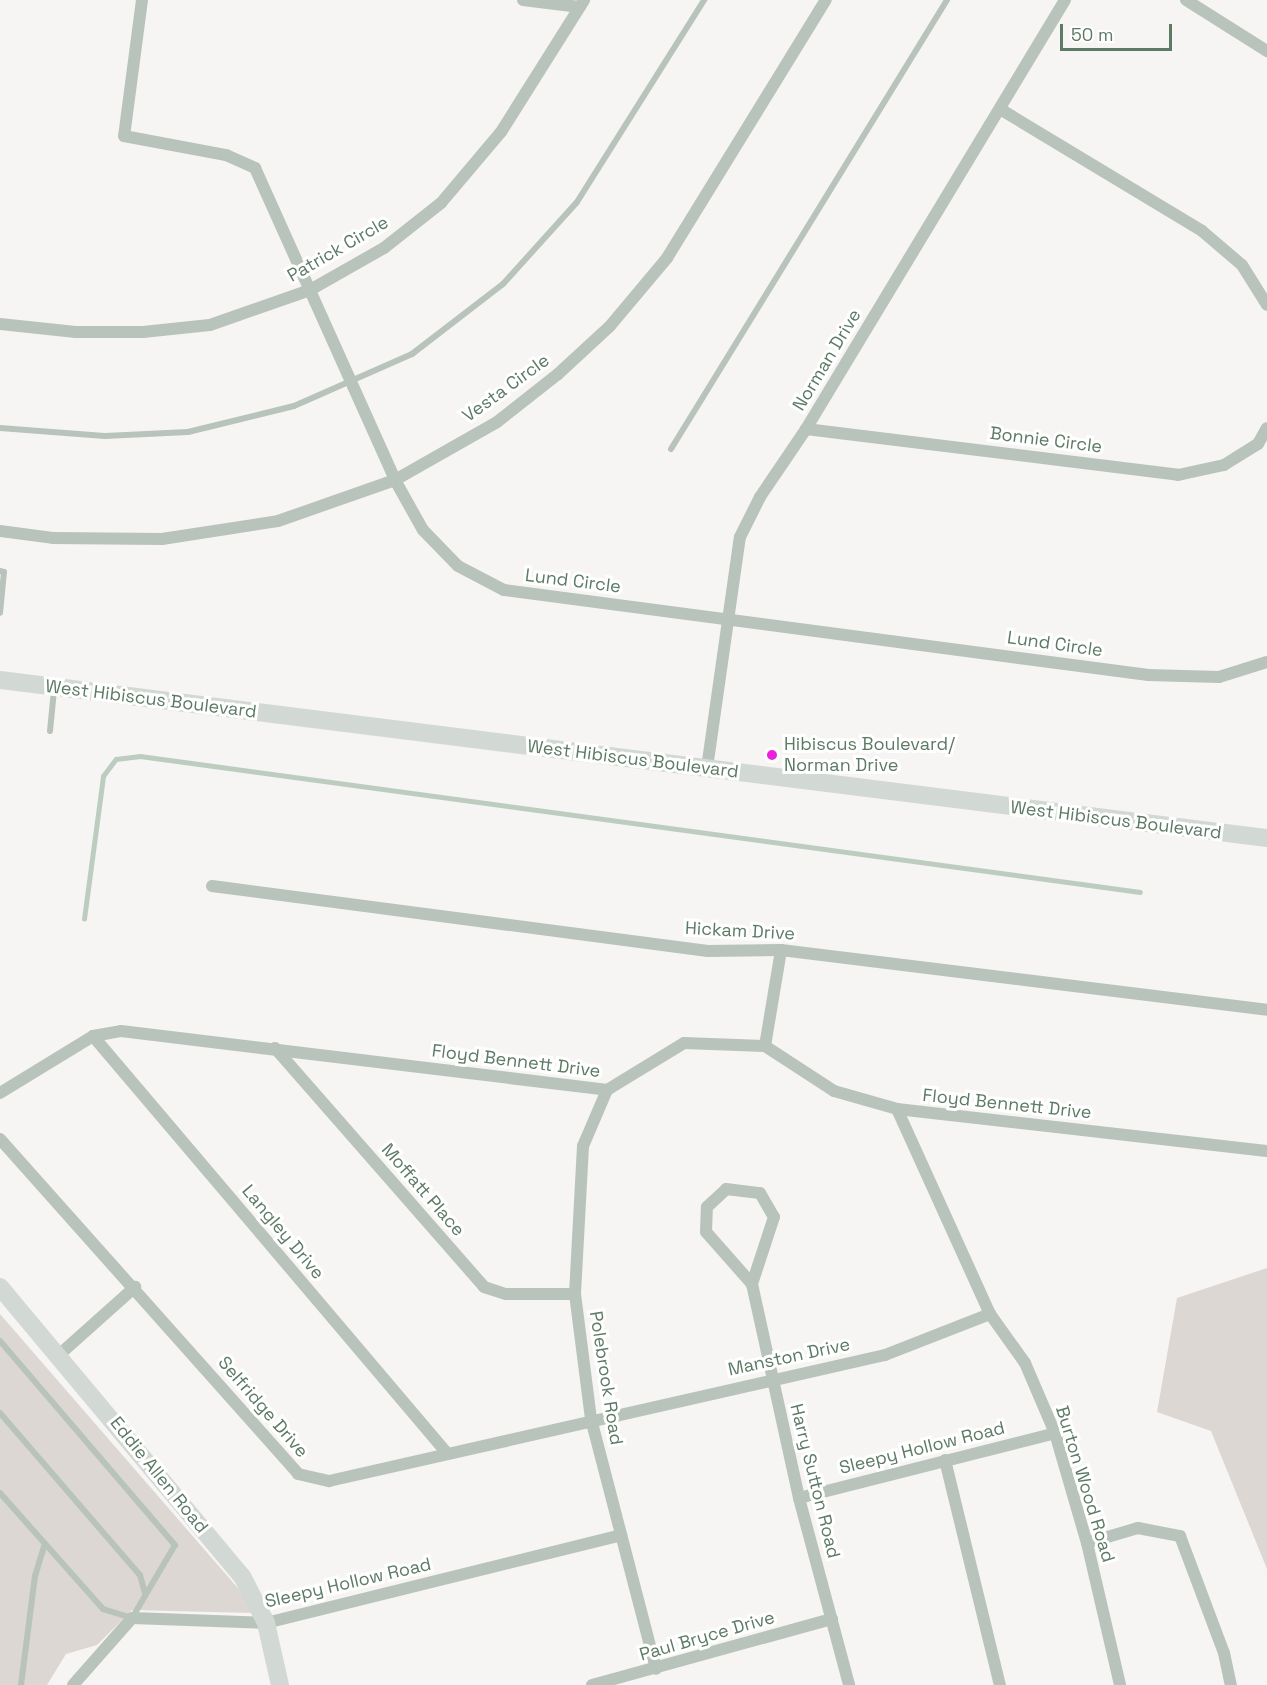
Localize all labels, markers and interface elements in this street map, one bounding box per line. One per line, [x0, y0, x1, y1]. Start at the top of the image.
scale bar [1063, 12, 1176, 50]
text: 50 m [1071, 23, 1113, 46]
street label: Patrick Circle [284, 211, 392, 287]
street label: Norman Drive [788, 305, 866, 415]
street label: Vesta Circle [458, 349, 554, 427]
street label: Bonnie Circle [989, 422, 1103, 458]
street label: Lund Circle [524, 564, 622, 598]
street label: Lund Circle [1006, 627, 1104, 661]
street label: West Hibiscus Boulevard [44, 675, 258, 723]
place label: Hibiscus Boulevard/ Norman Drive [784, 734, 955, 777]
street label: West Hibiscus Boulevard [526, 735, 740, 783]
marker: Hibiscus Boulevard/ Norman Drive [765, 748, 779, 762]
street label: West Hibiscus Boulevard [1009, 796, 1223, 844]
street label: Hickam Drive [684, 917, 796, 945]
street label: Floyd Bennett Drive [431, 1040, 601, 1082]
street label: Floyd Bennett Drive [922, 1084, 1092, 1124]
street label: Moffatt Place [377, 1139, 469, 1241]
street label: Langley Drive [237, 1180, 329, 1284]
street label: Polebrook Road [585, 1309, 627, 1447]
street label: Manston Drive [726, 1334, 852, 1380]
street label: Selfridge Drive [213, 1352, 313, 1462]
street label: Harry Sutton Road [785, 1402, 845, 1560]
street label: Burton Wood Road [1051, 1403, 1119, 1565]
street label: Eddie Allen Road [105, 1412, 213, 1538]
street label: Sleepy Hollow Road [837, 1417, 1007, 1479]
street label: Sleepy Hollow Road [263, 1553, 433, 1613]
street label: Paul Bryce Drive [637, 1606, 777, 1666]

